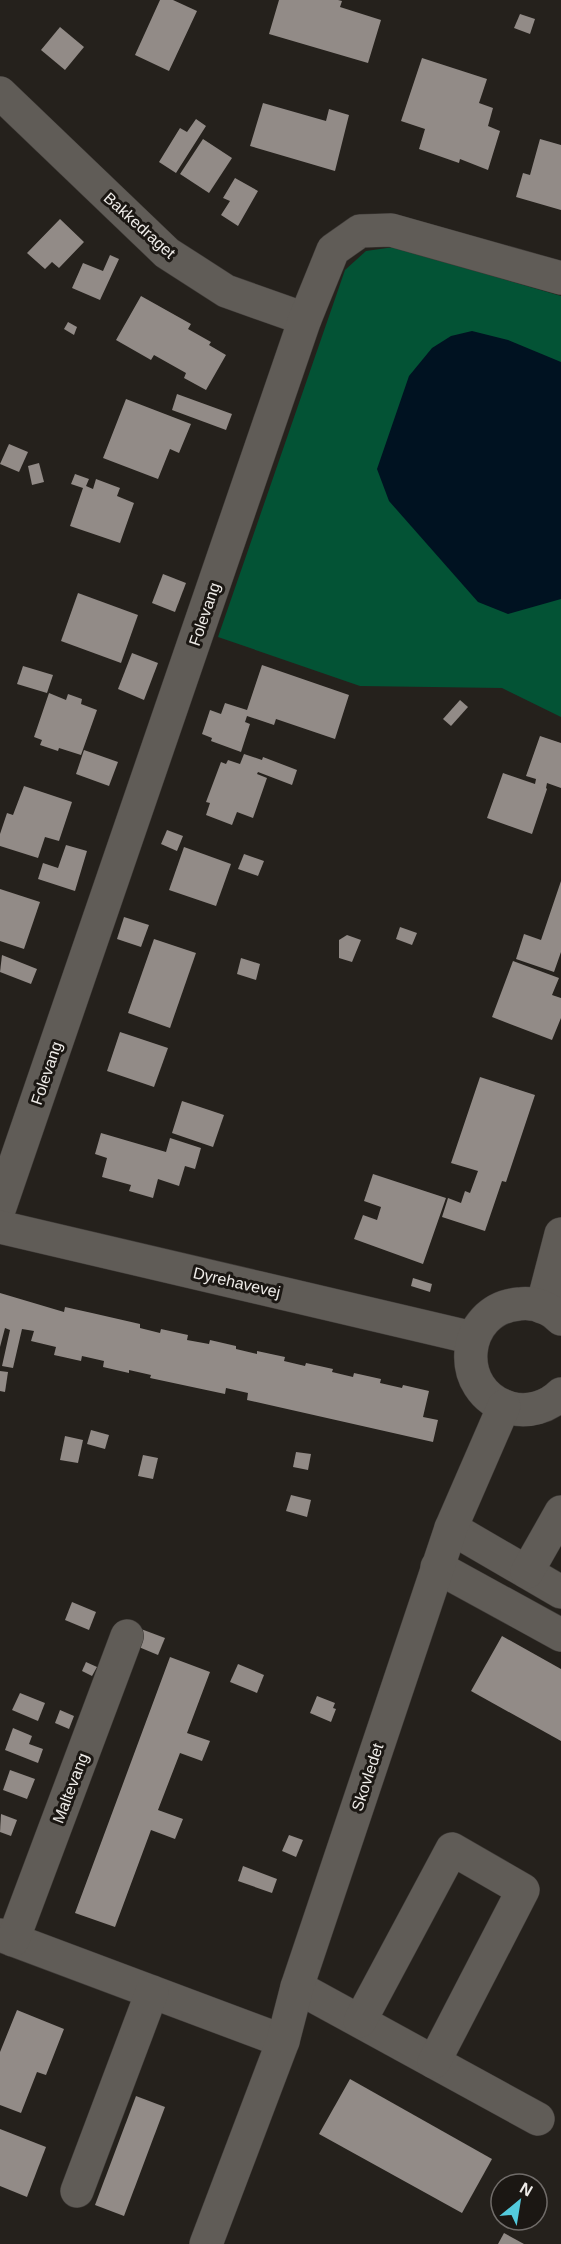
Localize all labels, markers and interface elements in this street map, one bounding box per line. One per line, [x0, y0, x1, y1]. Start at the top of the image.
street label: Bakkedraget [101, 189, 179, 262]
street label: Folevang [186, 580, 223, 648]
street label: Folevang [28, 1039, 65, 1107]
street label: Dyrehavevej [192, 1264, 282, 1301]
street label: Skovledet [349, 1741, 387, 1813]
street label: Maltevang [49, 1751, 92, 1826]
north arrow [489, 2172, 549, 2232]
text: N [517, 2179, 536, 2200]

